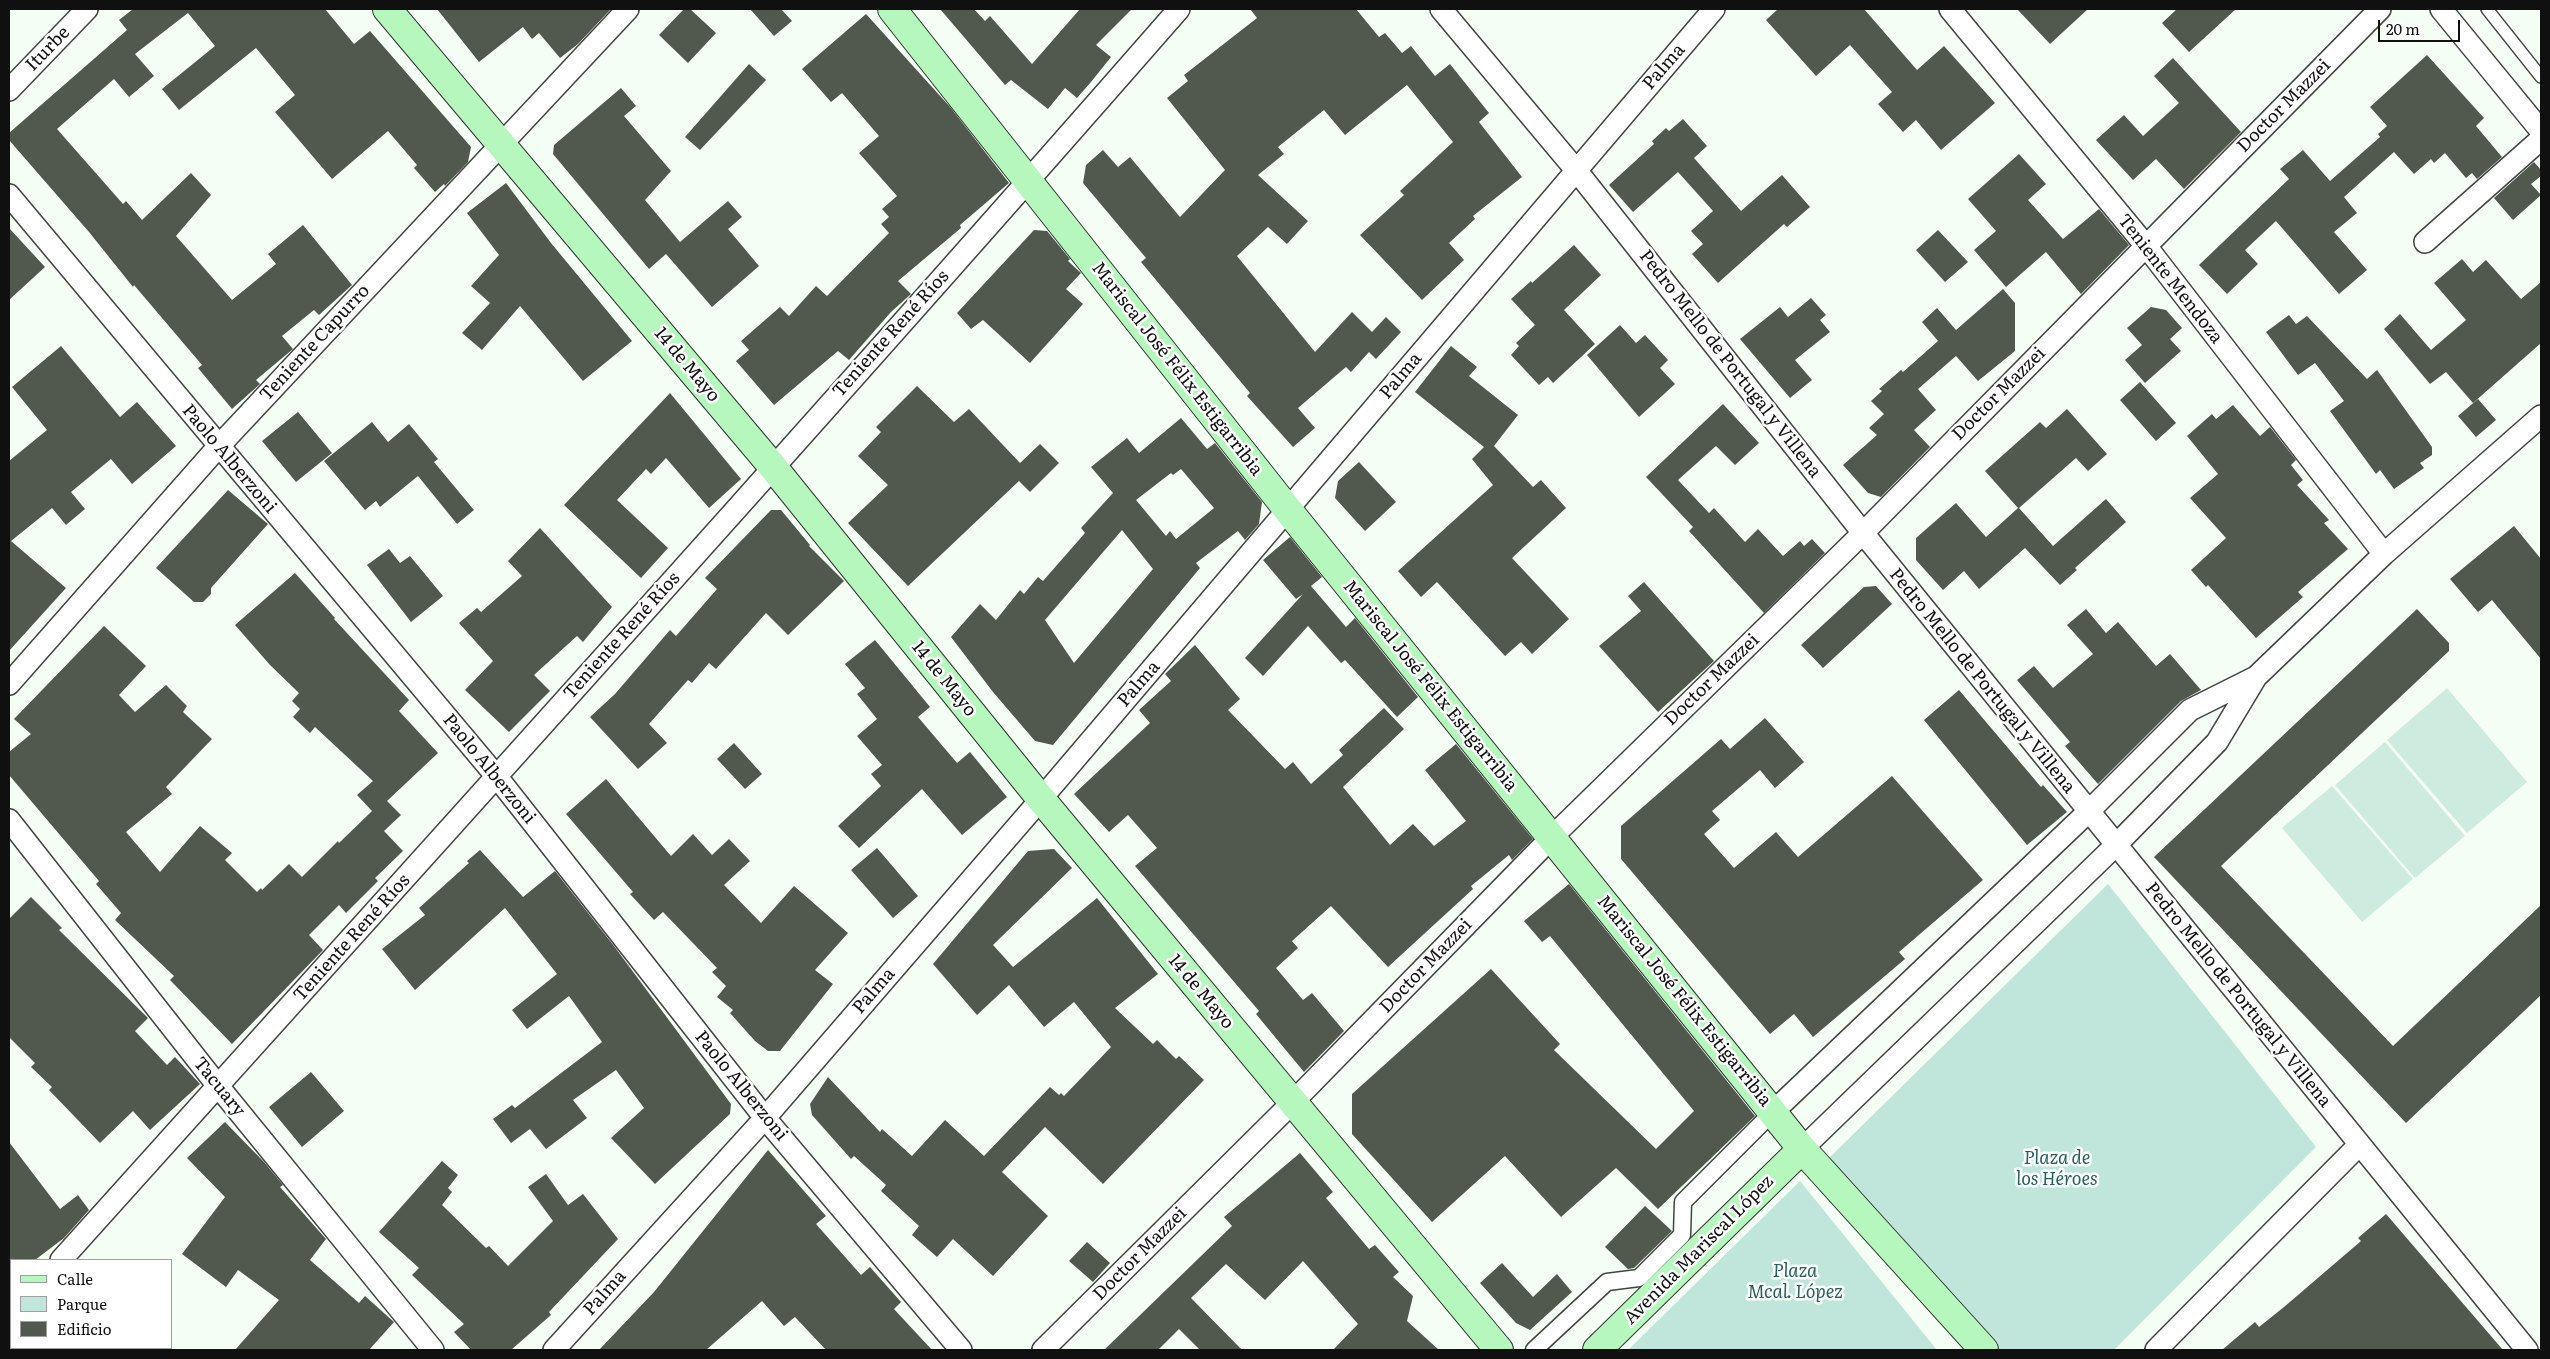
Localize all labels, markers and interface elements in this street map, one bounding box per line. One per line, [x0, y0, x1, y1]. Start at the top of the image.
scale bar [2380, 10, 2462, 42]
text: 20 m [2386, 17, 2420, 40]
street label: Iturbe [22, 22, 74, 76]
street label: Palma [1638, 40, 1690, 94]
street label: Doctor Mazzei [2233, 55, 2335, 157]
street label: Teniente Mendoza [2113, 210, 2227, 348]
street label: Pedro Mello de Portugal y Villena [1634, 246, 1826, 482]
street label: Mariscal José Félix Estigarribia [1087, 258, 1267, 480]
street label: Teniente René Ríos [828, 266, 954, 402]
street label: Teniente Capurro [255, 280, 375, 406]
street label: 14 de Mayo [650, 323, 724, 407]
street label: Doctor Mazzei [1948, 343, 2050, 445]
street label: Palma [1375, 349, 1427, 403]
street label: Paolo Alberzoni [177, 400, 281, 518]
street label: Pedro Mello de Portugal y Villena [1884, 564, 2080, 798]
street label: Teniente René Ríos [559, 568, 685, 704]
street label: Mariscal José Félix Estigarribia [1338, 576, 1522, 796]
street label: Doctor Mazzei [1660, 629, 1764, 731]
street label: 14 de Mayo [907, 637, 981, 721]
street label: Palma [1113, 657, 1165, 711]
street label: Paolo Alberzoni [438, 710, 540, 828]
street label: Teniente René Ríos [289, 870, 415, 1006]
street label: Pedro Mello de Portugal y Villena [2140, 878, 2336, 1112]
street label: Mariscal José Félix Estigarribia [1592, 891, 1776, 1111]
street label: Doctor Mazzei [1375, 914, 1477, 1018]
street label: 14 de Mayo [1164, 950, 1238, 1034]
street label: Palma [848, 964, 900, 1018]
street label: Paolo Alberzoni [690, 1027, 792, 1145]
street label: Tacuary [188, 1053, 250, 1121]
park label: Plaza de los Héroes [2016, 1148, 2098, 1190]
street label: Avenida Mariscal López [1620, 1171, 1778, 1329]
street label: Doctor Mazzei [1089, 1203, 1191, 1305]
legend [10, 1259, 172, 1349]
park label: Plaza Mcal. López [1747, 1261, 1843, 1304]
street label: Palma [579, 1266, 631, 1320]
text: Calle [57, 1267, 93, 1290]
text: Parque [57, 1292, 107, 1315]
text: Edificio [57, 1317, 112, 1340]

